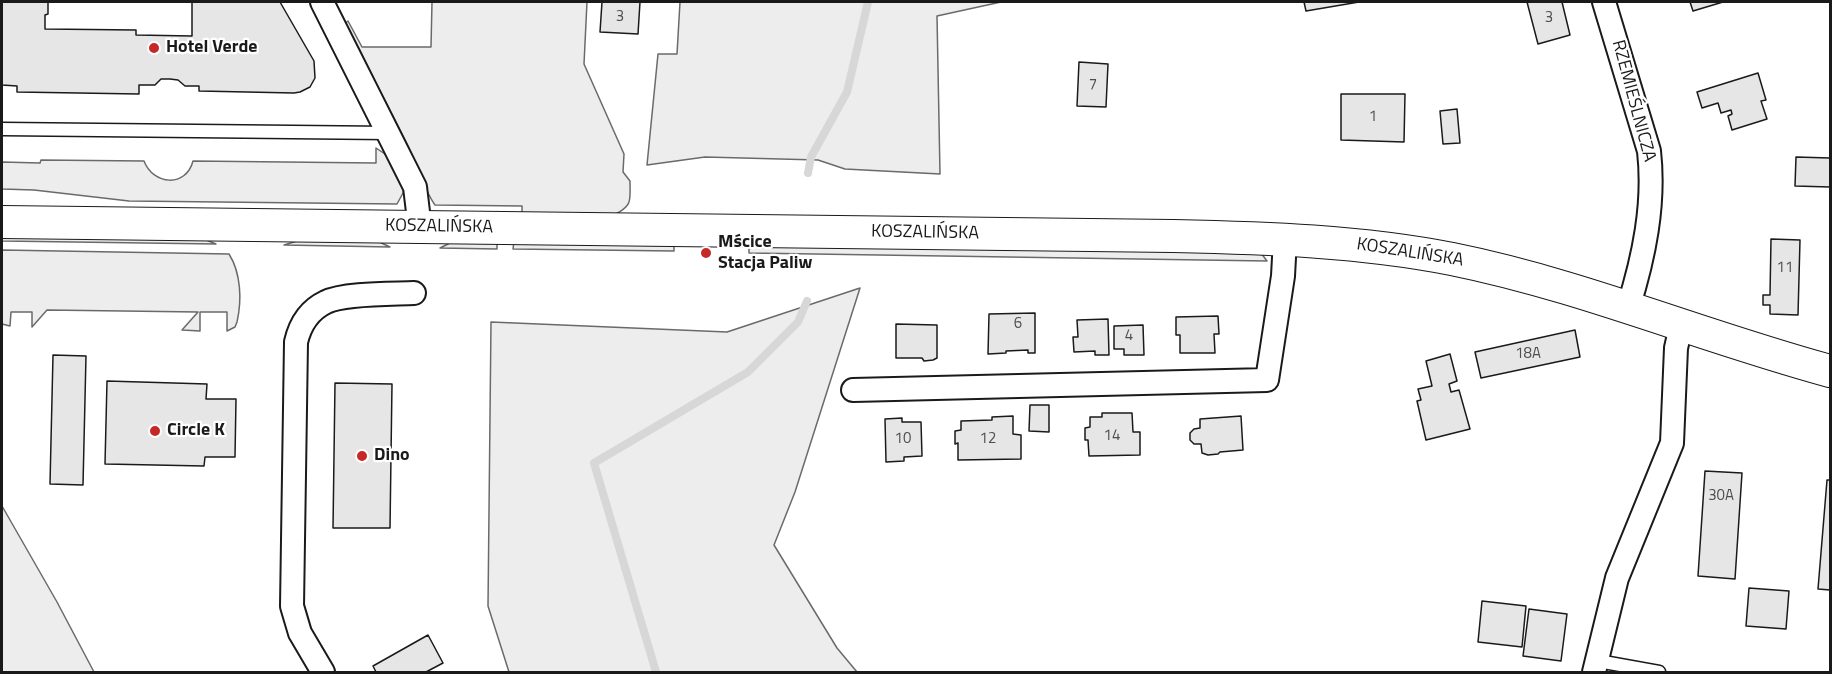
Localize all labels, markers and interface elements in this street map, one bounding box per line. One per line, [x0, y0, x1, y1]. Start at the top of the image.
house number: 3 [616, 8, 624, 26]
house number: 3 [1545, 9, 1553, 27]
place label: Hotel Verde [166, 37, 257, 59]
street label: RZEMIEŚLNICZA [1606, 38, 1660, 164]
marker: Hotel Verde [147, 41, 161, 55]
house number: 7 [1089, 76, 1097, 94]
house number: 1 [1369, 108, 1377, 126]
street label: KOSZALIŃSKA [385, 215, 493, 239]
street label: KOSZALIŃSKA [871, 221, 979, 245]
place label: Mścice Stacja Paliw [718, 232, 812, 274]
street label: KOSZALIŃSKA [1355, 234, 1465, 272]
marker: Mścice Stacja Paliw [699, 246, 713, 260]
house number: 11 [1777, 259, 1793, 277]
house number: 6 [1014, 315, 1022, 333]
house number: 4 [1125, 327, 1133, 345]
house number: 18A [1515, 345, 1541, 363]
place label: Circle K [167, 420, 225, 442]
marker: Circle K [148, 424, 162, 438]
house number: 14 [1104, 427, 1120, 445]
house number: 10 [895, 430, 911, 448]
house number: 12 [980, 430, 996, 448]
place label: Dino [374, 445, 410, 467]
marker: Dino [355, 449, 369, 463]
house number: 30A [1708, 487, 1734, 505]

